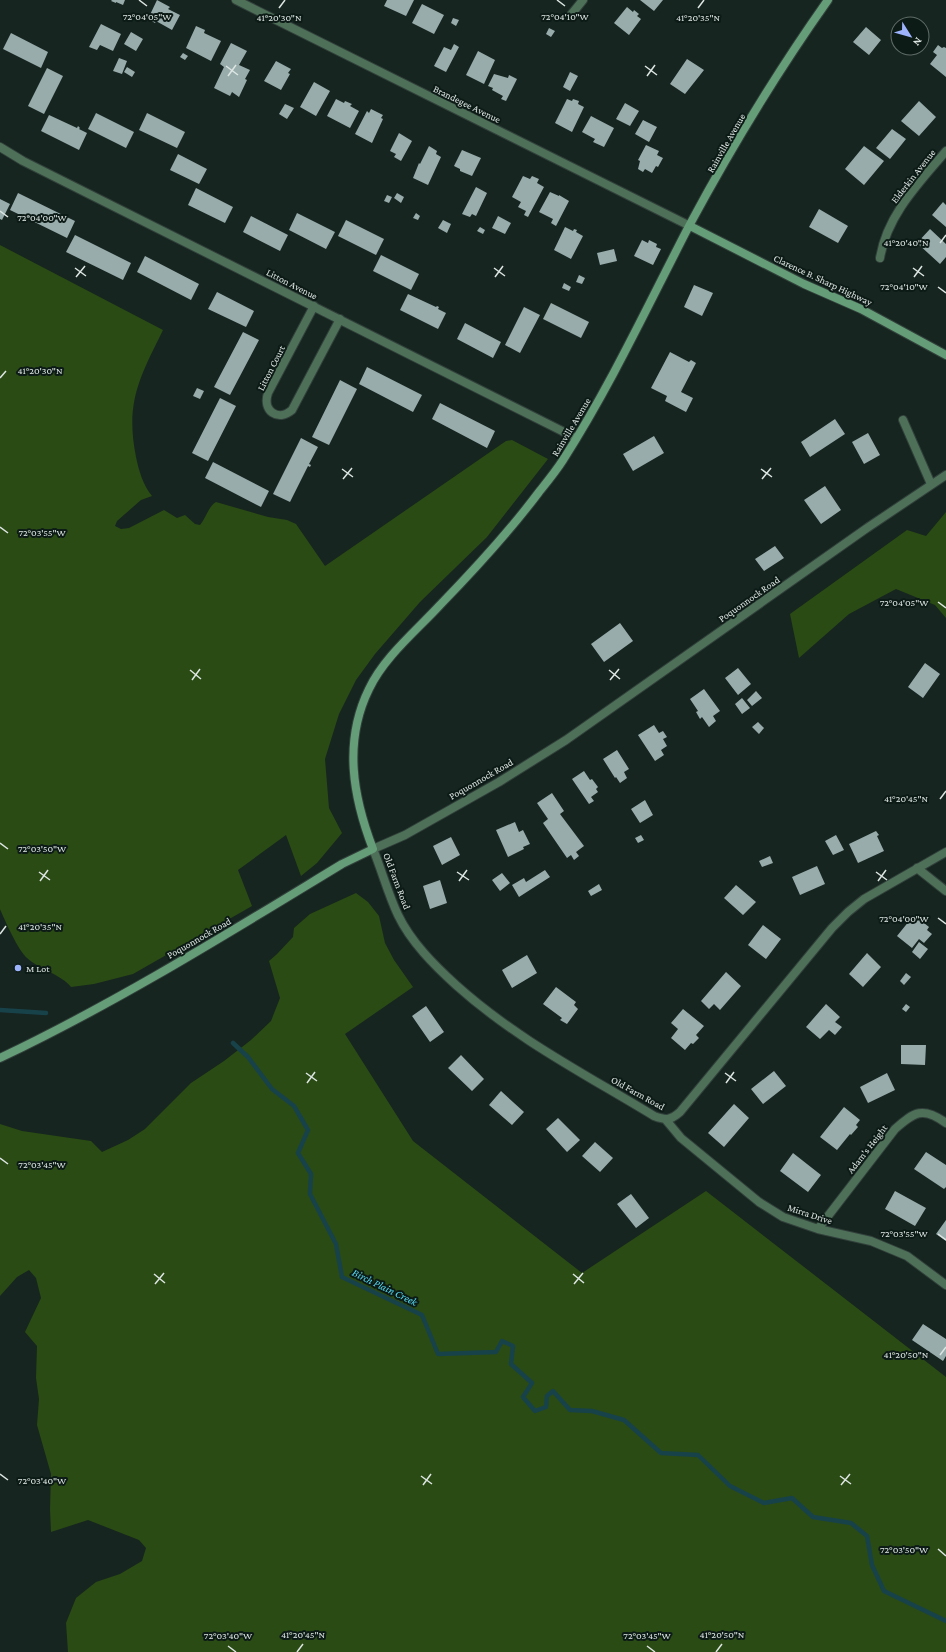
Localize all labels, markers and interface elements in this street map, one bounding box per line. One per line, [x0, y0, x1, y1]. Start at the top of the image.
text: 72°04'05"W [123, 11, 172, 22]
text: 72°04'10"W [541, 11, 590, 22]
text: 41°20'30"N [256, 12, 302, 23]
text: 41°20'35"N [676, 12, 721, 23]
north arrow [890, 16, 930, 56]
text: N [911, 35, 925, 49]
street label: Brandegee Avenue [432, 83, 503, 125]
street label: Rainville Avenue [705, 111, 748, 174]
street label: Elderkin Avenue [889, 146, 938, 205]
text: 72°04'00"W [17, 212, 68, 223]
text: 41°20'40"N [883, 237, 929, 248]
street label: Clarence B. Sharp Highway [772, 252, 874, 308]
street label: Litton Avenue [265, 266, 320, 302]
text: 72°04'10"W [880, 281, 929, 292]
street label: Litton Court [255, 343, 287, 392]
text: 41°20'30"N [17, 365, 63, 376]
street label: Rainville Avenue [549, 395, 593, 458]
text: 72°03'55"W [18, 527, 66, 538]
street label: Poquonnock Road [716, 573, 782, 624]
text: 72°04'05"W [880, 597, 929, 608]
street label: Poquonnock Road [447, 756, 516, 802]
text: 41°20'45"N [884, 793, 929, 804]
text: 72°03'50"W [18, 843, 67, 854]
street label: Old Farm Road [381, 851, 413, 911]
text: 72°04'00"W [879, 913, 930, 924]
street label: Poquonnock Road [165, 915, 234, 961]
text: 41°20'35"N [18, 921, 63, 932]
marker: M Lot [13, 963, 23, 973]
place label: M Lot [26, 963, 50, 974]
street label: Old Farm Road [609, 1074, 667, 1113]
street label: Adam's Height [845, 1122, 890, 1176]
text: 72°03'45"W [18, 1159, 67, 1170]
street label: Mirra Drive [786, 1202, 834, 1227]
text: 72°03'55"W [880, 1228, 928, 1239]
water label: Birch Plain Creek [350, 1266, 421, 1308]
text: 41°20'50"N [884, 1349, 929, 1360]
text: 72°03'40"W [18, 1475, 67, 1486]
text: 72°03'50"W [880, 1544, 929, 1555]
text: 41°20'45"N [281, 1629, 326, 1640]
text: 41°20'50"N [700, 1629, 745, 1640]
text: 72°03'40"W [204, 1630, 253, 1641]
text: 72°03'45"W [623, 1630, 672, 1641]

